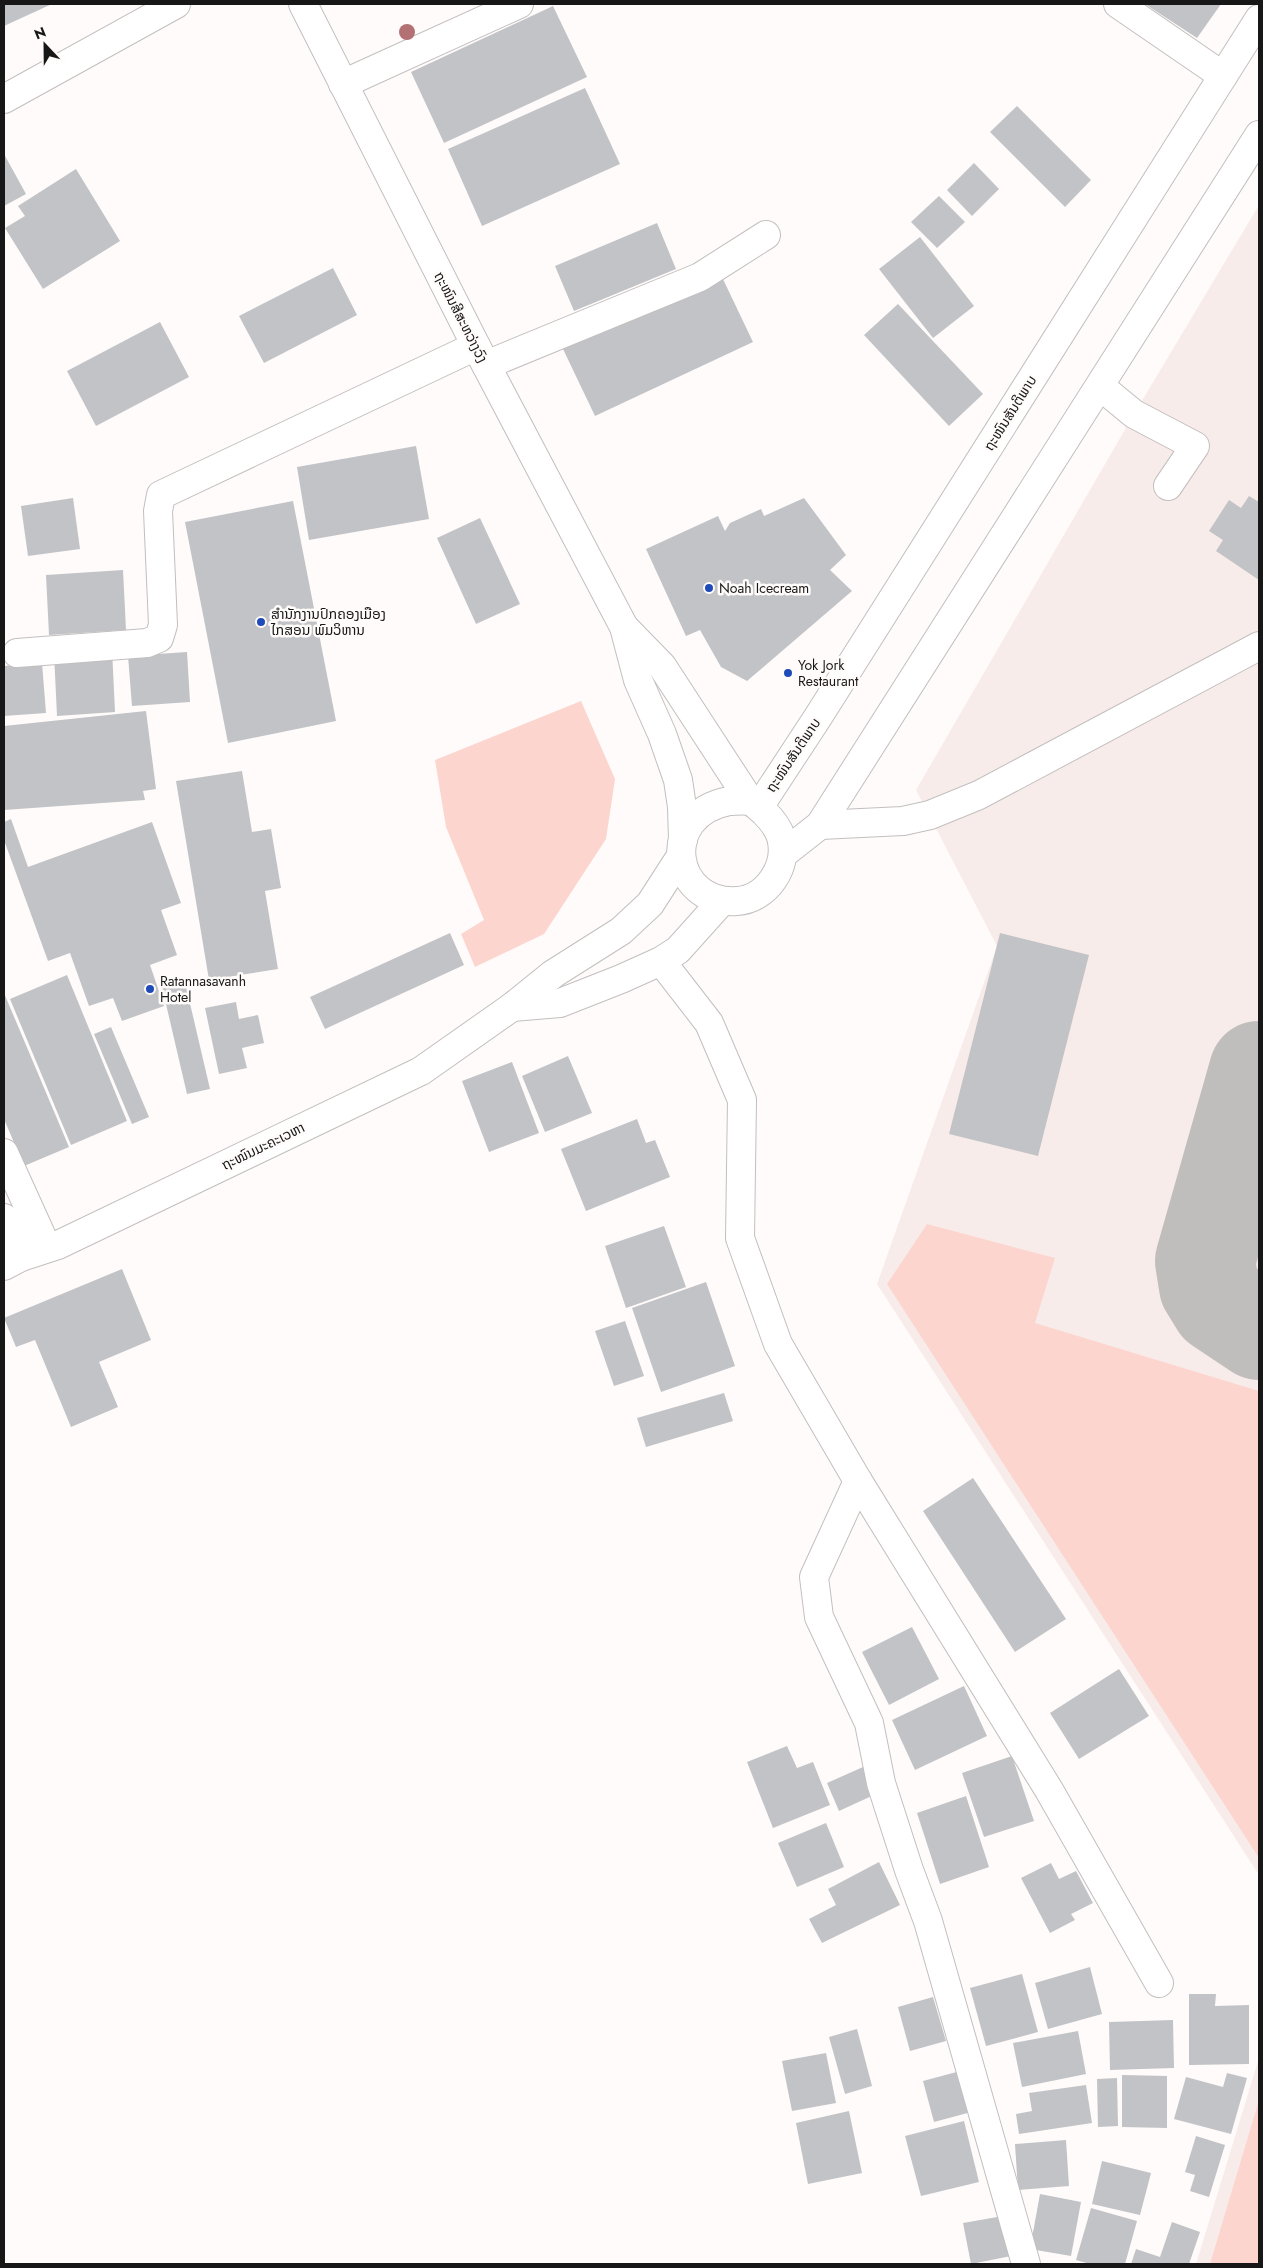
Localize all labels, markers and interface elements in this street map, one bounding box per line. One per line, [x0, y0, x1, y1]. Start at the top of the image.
north arrow [20, 20, 70, 70]
text: N [31, 22, 49, 44]
street label: ຖະໜົນສີສະຫວ່າງວົງ [429, 268, 493, 366]
street label: ຖະໜົນສັນຕິພາບ [979, 371, 1041, 455]
place label: Noah Icecream [719, 578, 809, 598]
marker: Noah Icecream [703, 582, 715, 594]
place label: ສຳນັກງານປົກຄອງເມືອງ ໄກສອນ ພົມວິຫານ [270, 604, 386, 640]
marker: ສຳນັກງານປົກຄອງເມືອງ ໄກສອນ ພົມວິຫານ [255, 616, 267, 628]
place label: Yok Jork Restaurant [798, 655, 859, 691]
marker: Yok Jork Restaurant [782, 667, 794, 679]
street label: ຖະໜົນສັນຕິພາບ [761, 714, 825, 796]
place label: Ratannasavanh Hotel [160, 971, 246, 1007]
marker: Ratannasavanh Hotel [144, 983, 156, 995]
street label: ຖະໜົນມະຄະເວຫາ [218, 1117, 308, 1175]

